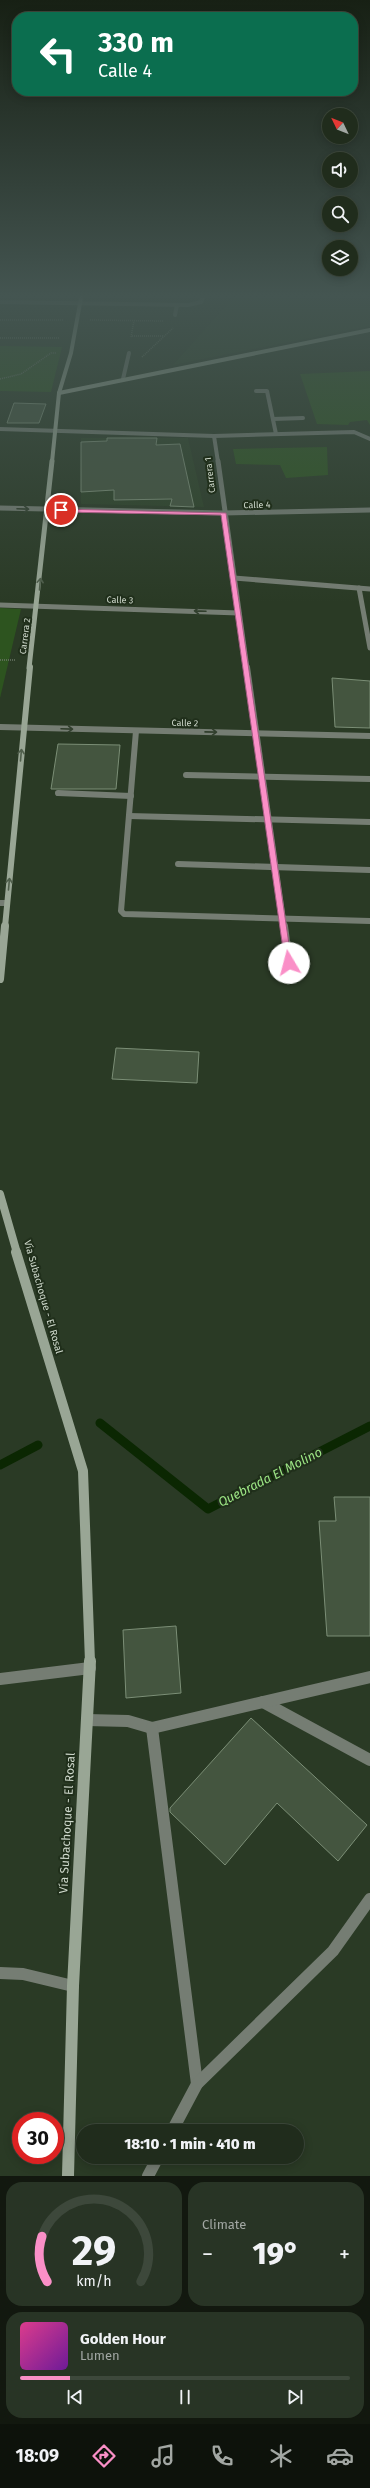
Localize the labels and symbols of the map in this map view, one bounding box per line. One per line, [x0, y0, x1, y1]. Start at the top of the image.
north arrow [322, 108, 358, 144]
street label: Carrera 1 [203, 457, 217, 493]
pin [44, 493, 78, 527]
street label: Calle 4 [243, 500, 271, 510]
one-way arrow [16, 505, 29, 513]
one-way arrow [36, 578, 43, 591]
street label: Calle 3 [106, 595, 134, 605]
one-way arrow [194, 608, 207, 615]
street label: Carrera 2 [18, 617, 32, 655]
street label: Calle 2 [172, 718, 198, 728]
one-way arrow [60, 726, 73, 733]
one-way arrow [204, 729, 217, 736]
one-way arrow [17, 749, 24, 762]
one-way arrow [6, 878, 13, 891]
position arrow [268, 942, 310, 984]
street label: Vía Subachoque - El Rosal [21, 1239, 66, 1355]
water label: Quebrada El Molino [215, 1444, 325, 1510]
street label: Vía Subachoque - El Rosal [56, 1752, 78, 1894]
speed limit sign: 30 [12, 2112, 64, 2164]

